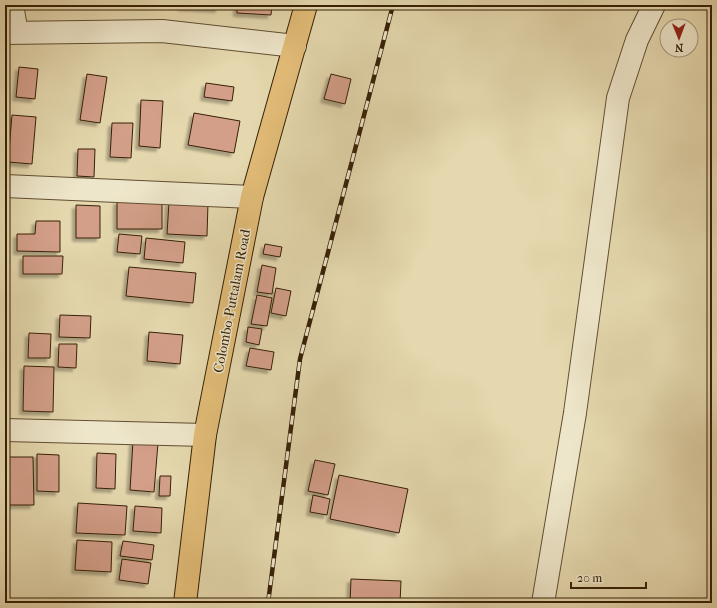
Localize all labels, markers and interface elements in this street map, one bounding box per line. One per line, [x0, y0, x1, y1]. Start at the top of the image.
north arrow [659, 18, 699, 58]
text: N [674, 41, 683, 54]
street label: Colombo-Puttalam Road [210, 227, 254, 374]
scale bar [571, 564, 646, 590]
text: 20 m [577, 571, 602, 585]

